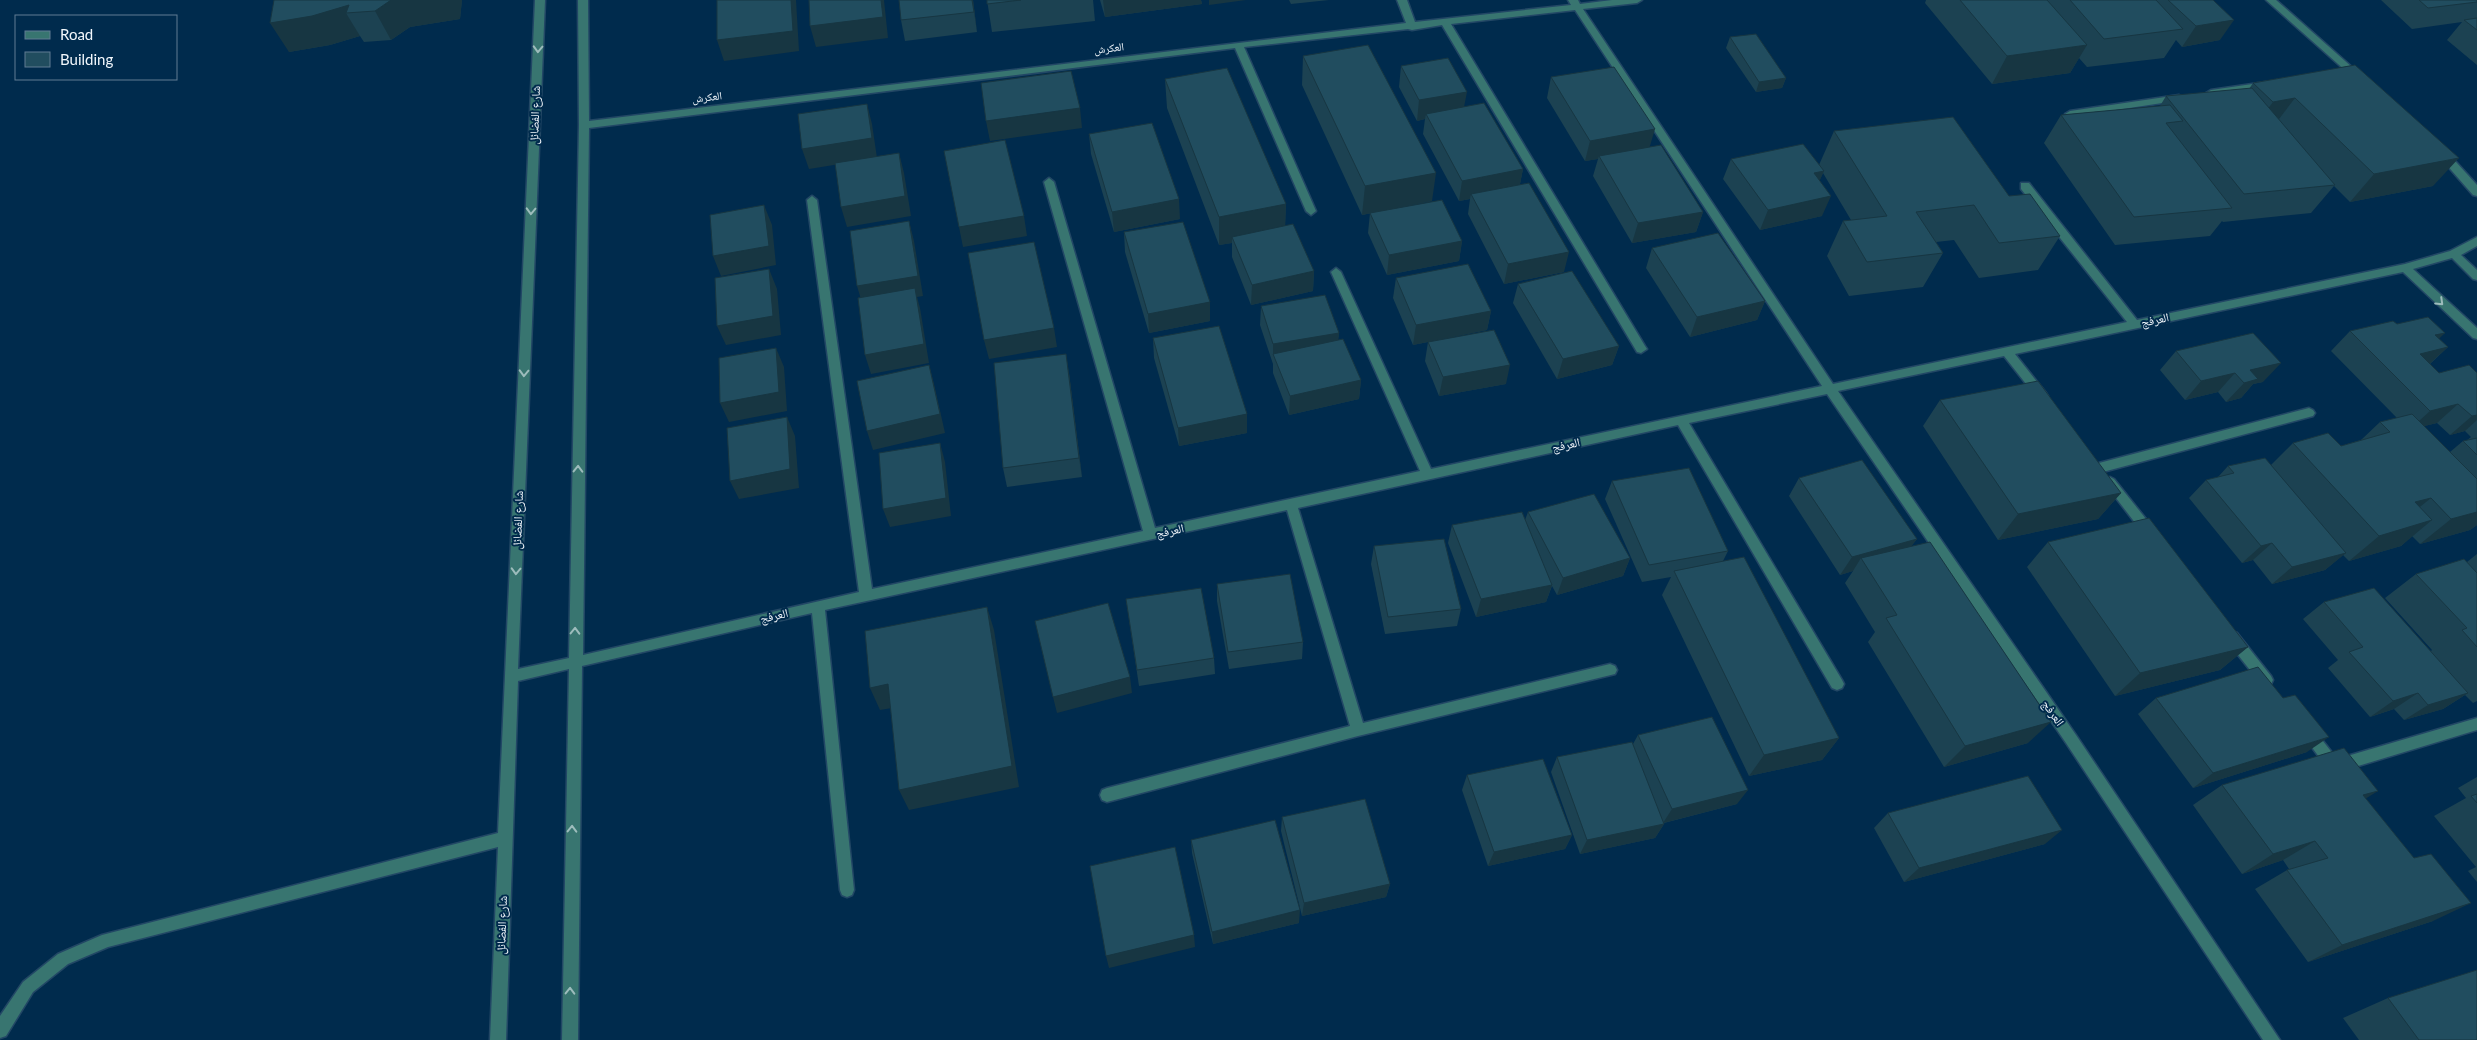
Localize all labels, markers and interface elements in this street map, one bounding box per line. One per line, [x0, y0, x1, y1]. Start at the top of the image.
legend [15, 15, 178, 80]
text: Road [60, 25, 93, 43]
street label: العكرش [1093, 39, 1125, 57]
one-way arrow [533, 45, 544, 53]
text: Building [60, 50, 113, 68]
street label: شارع الفضائل [526, 85, 544, 145]
street label: العكرش [691, 88, 723, 106]
one-way arrow [526, 208, 536, 215]
one-way arrow [2434, 296, 2443, 305]
street label: العرفج [2140, 309, 2170, 330]
one-way arrow [519, 370, 529, 378]
street label: العرفج [1551, 434, 1581, 455]
one-way arrow [572, 465, 583, 473]
street label: شارع الفضائل [509, 490, 527, 550]
street label: العرفج [1155, 520, 1185, 541]
one-way arrow [510, 567, 521, 575]
street label: العرفج [758, 605, 789, 626]
one-way arrow [570, 627, 580, 635]
street label: العرفج [2039, 697, 2068, 729]
one-way arrow [567, 825, 577, 832]
street label: شارع الفضائل [493, 895, 511, 955]
one-way arrow [565, 987, 575, 995]

